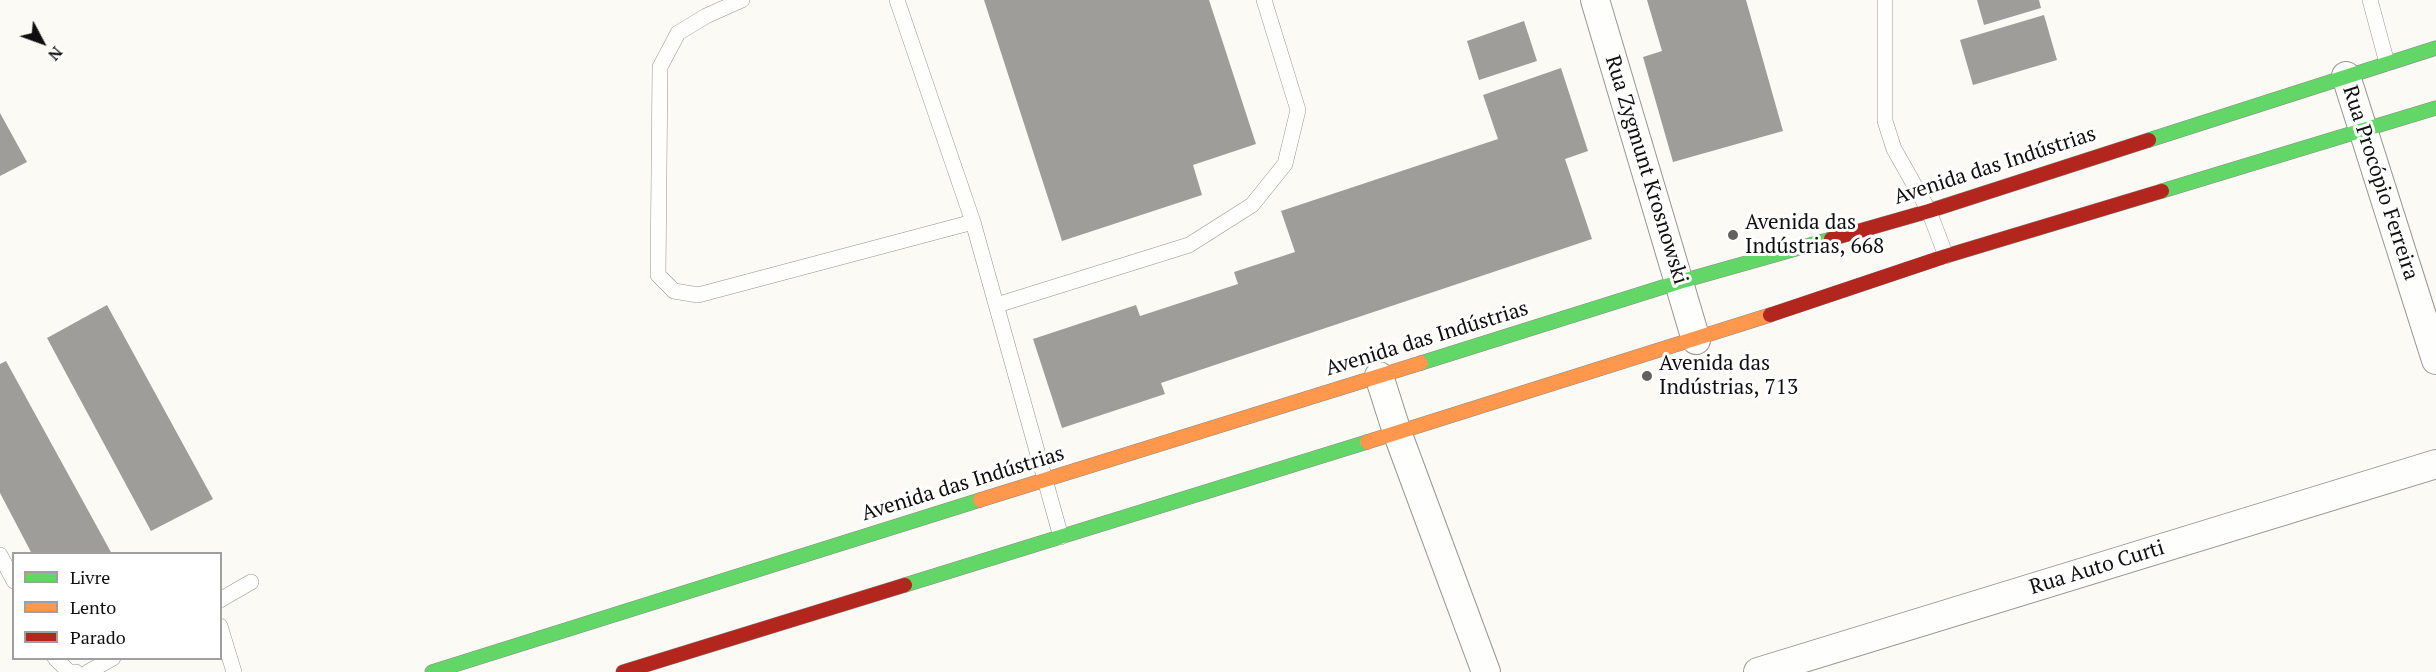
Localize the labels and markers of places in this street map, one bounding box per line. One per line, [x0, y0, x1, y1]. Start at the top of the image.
place label: Avenida das Indústrias, 668 [1745, 210, 1884, 260]
marker: Avenida das Indústrias, 668 [1726, 228, 1740, 242]
place label: Avenida das Indústrias, 713 [1659, 351, 1798, 401]
marker: Avenida das Indústrias, 713 [1640, 369, 1654, 383]

